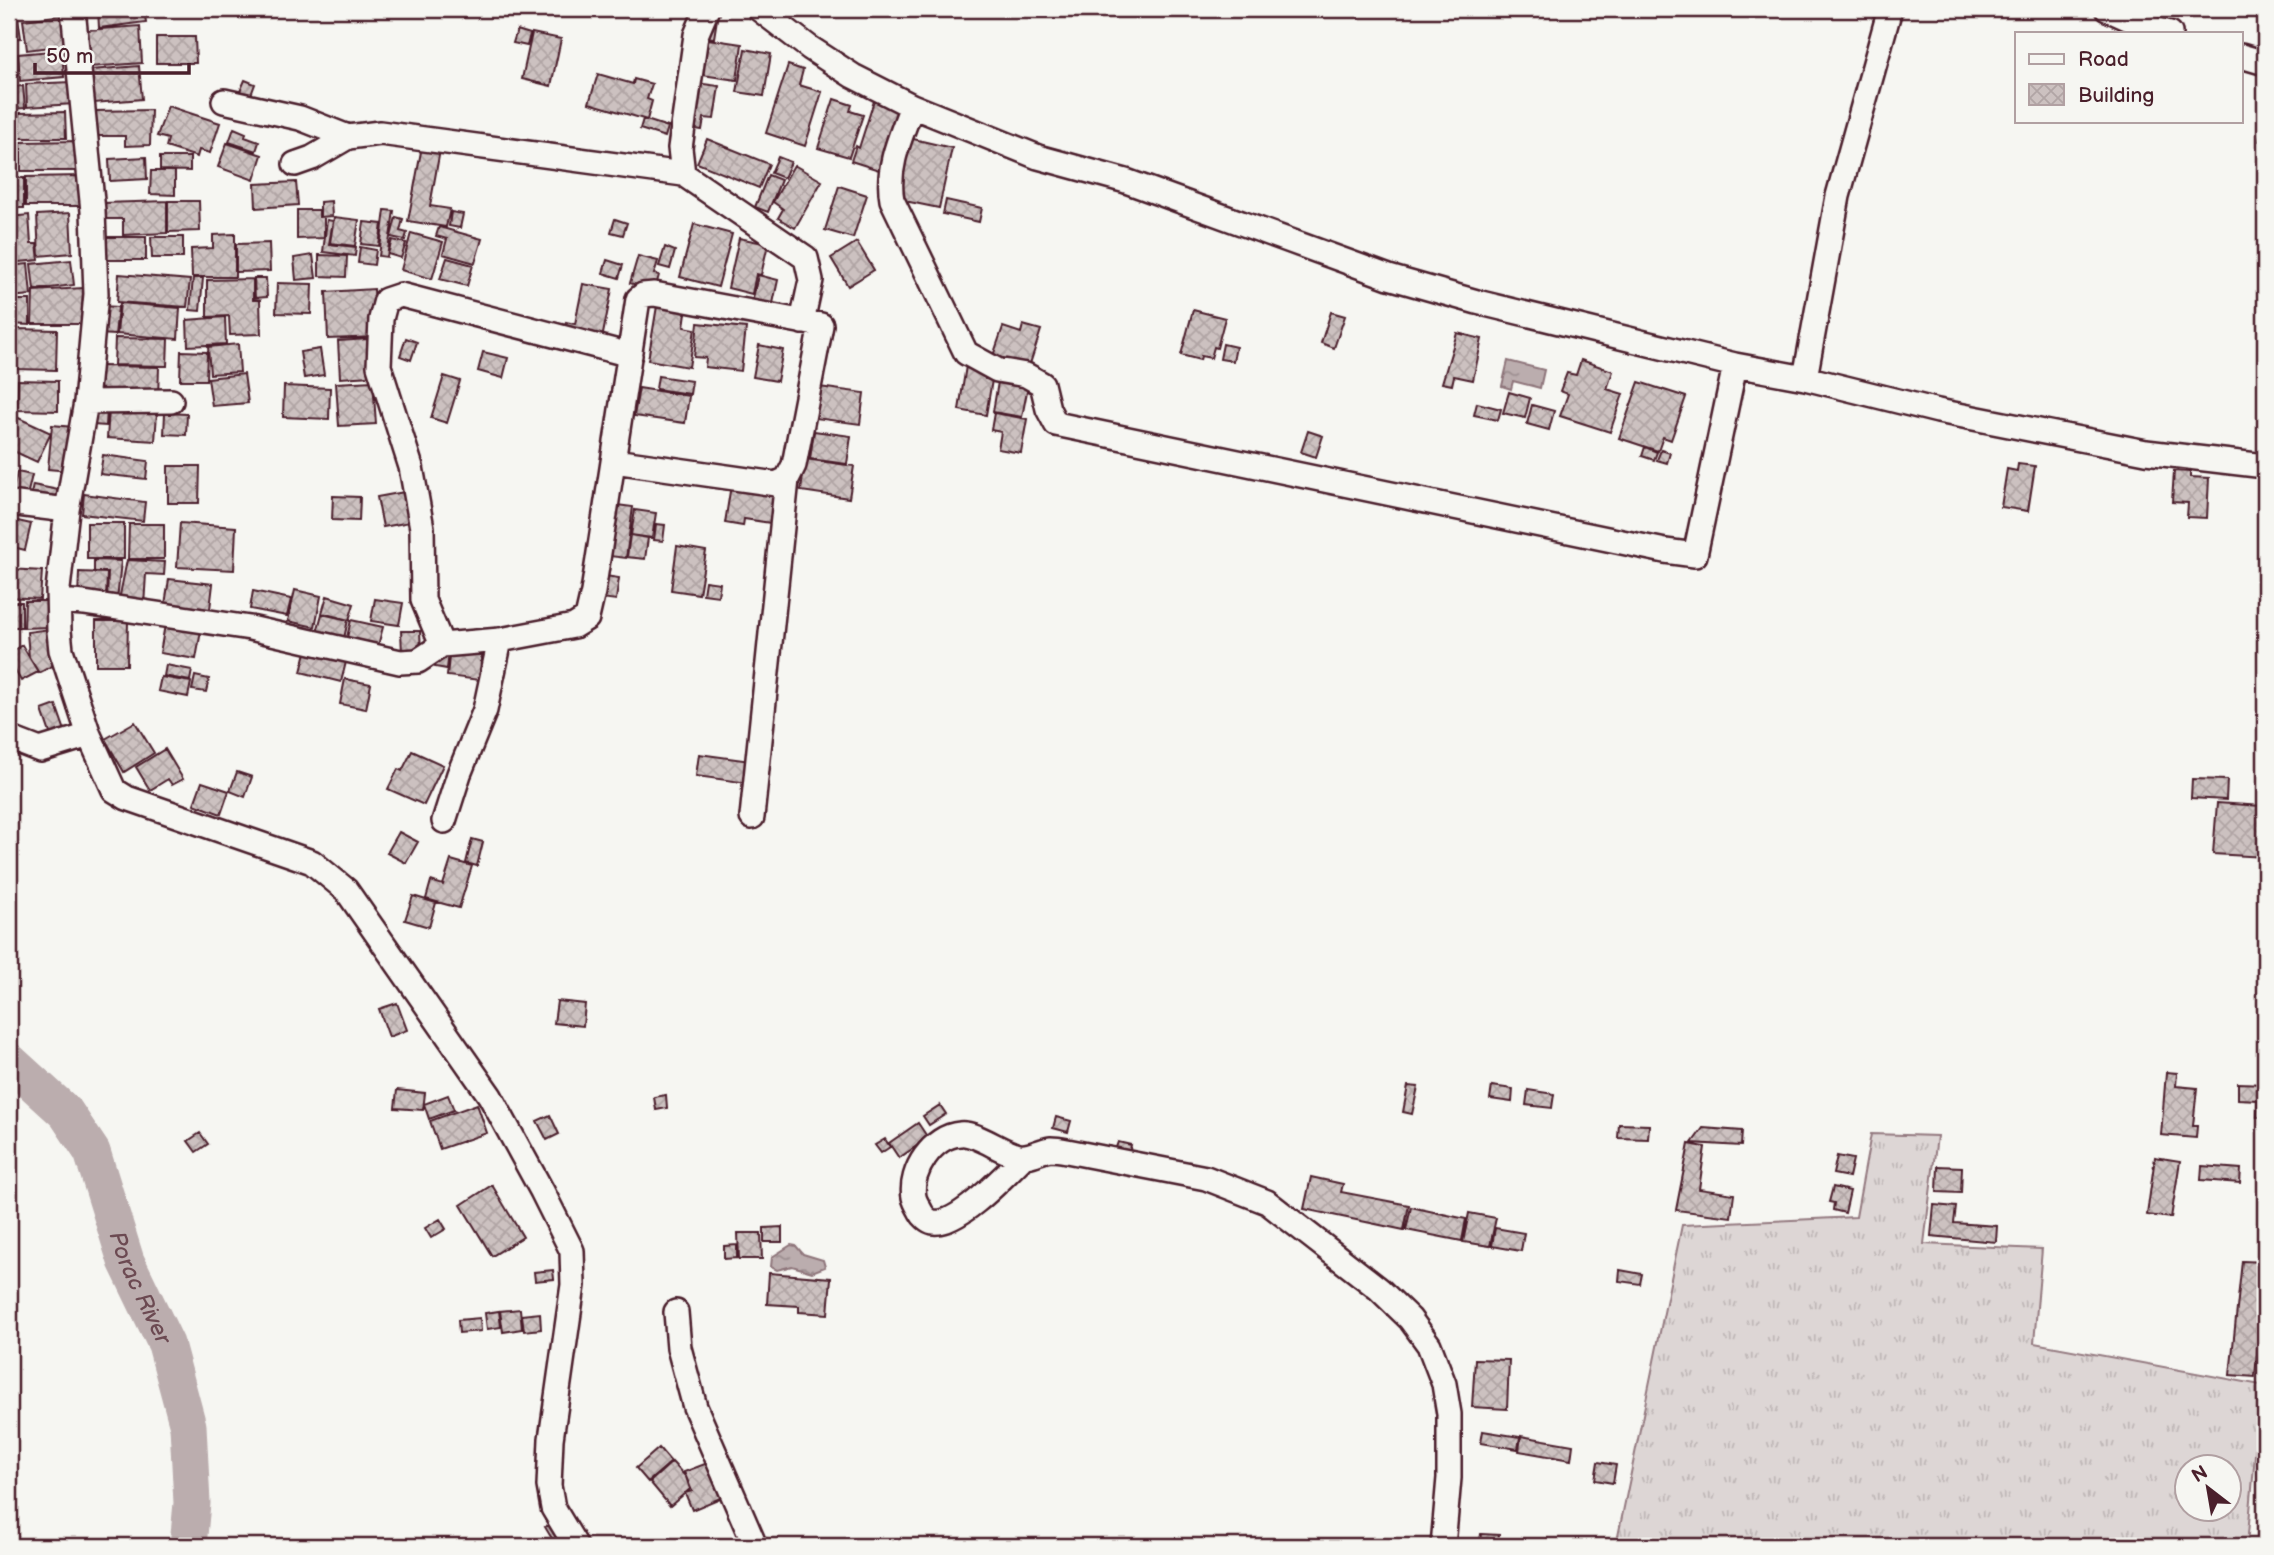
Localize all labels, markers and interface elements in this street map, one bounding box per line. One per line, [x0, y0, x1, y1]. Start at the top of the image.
scale bar [35, 32, 189, 76]
legend [2015, 32, 2242, 122]
text: 50 m [46, 44, 93, 69]
text: Road [2078, 47, 2129, 72]
text: Building [2078, 83, 2154, 108]
water label: Porac River [103, 1228, 178, 1350]
north arrow [2172, 1454, 2242, 1524]
text: N [2188, 1461, 2212, 1488]

